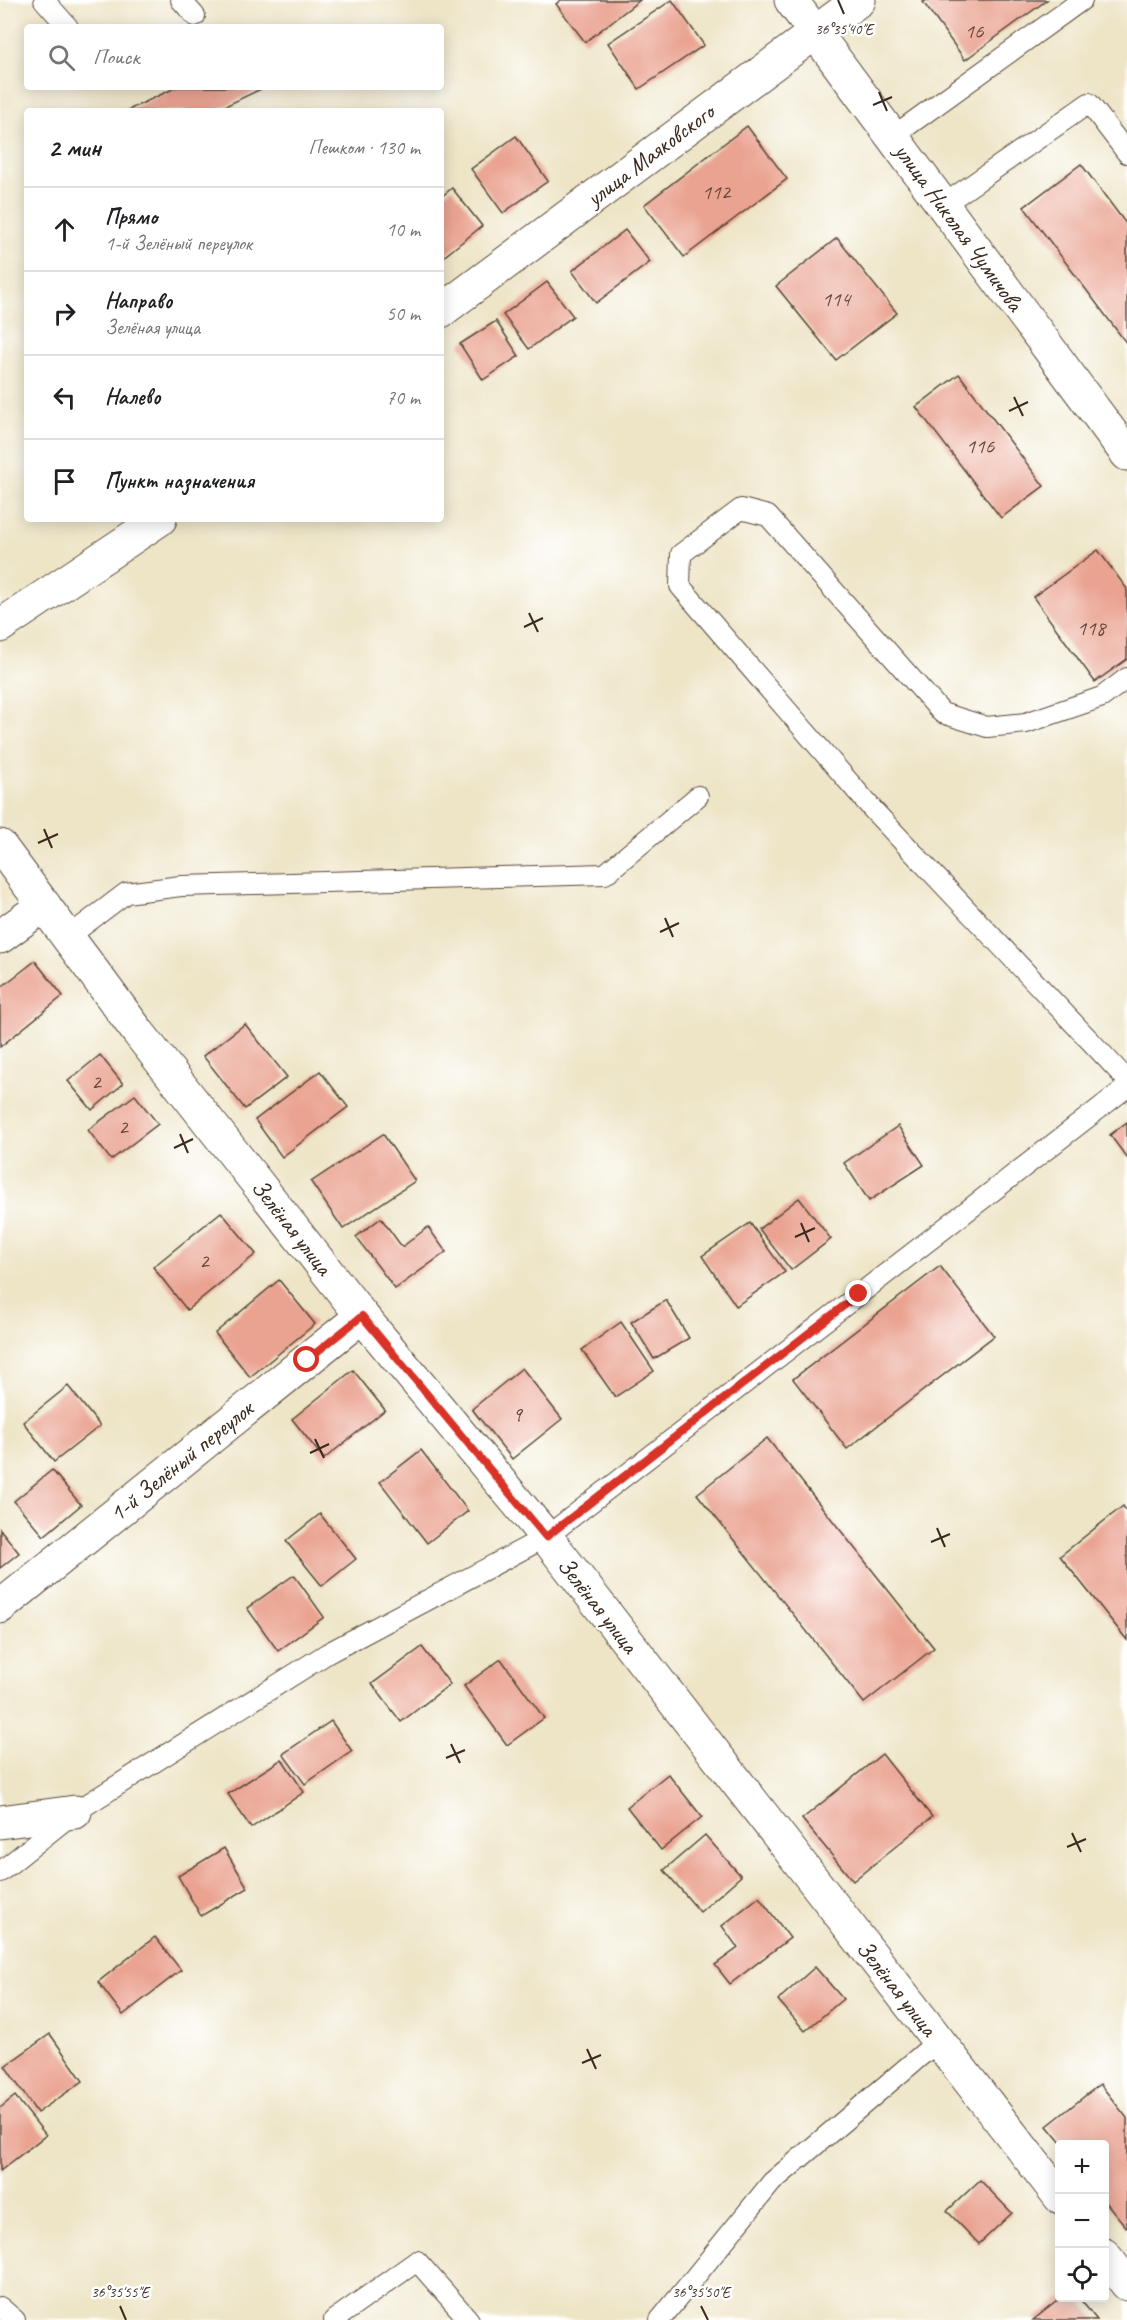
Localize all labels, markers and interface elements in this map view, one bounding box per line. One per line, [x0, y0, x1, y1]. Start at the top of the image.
house number: 16 [965, 18, 984, 44]
text: 36°35'40"E [815, 20, 875, 39]
search box [24, 24, 444, 90]
icon: search [45, 41, 78, 74]
text: Поиск [93, 43, 139, 71]
street label: улица Маяковского [578, 96, 722, 214]
text: 2 мин [48, 131, 101, 164]
text: Пешком · 130 m [308, 135, 420, 160]
street label: улица Николая Чумичова [887, 136, 1031, 318]
house number: 112 [702, 179, 732, 205]
text: Прямо [105, 203, 157, 231]
icon: ahead [48, 213, 81, 246]
text: 10 m [386, 217, 420, 242]
text: 1-й Зелёный переулок [105, 231, 252, 256]
house number: 114 [822, 286, 853, 312]
text: Направо [105, 287, 172, 315]
icon: right [48, 297, 81, 330]
text: 50 m [386, 301, 420, 326]
text: Зелёная улица [105, 315, 200, 340]
icon: left [48, 381, 81, 414]
text: Налево [105, 383, 161, 411]
text: 70 m [386, 385, 420, 410]
house number: 116 [966, 433, 995, 459]
icon: arrive [48, 465, 81, 498]
text: Пункт назначения [105, 467, 254, 495]
house number: 118 [1077, 615, 1108, 641]
house number: 2 [91, 1069, 102, 1095]
house number: 2 [118, 1114, 129, 1140]
street label: Зелёная улица [245, 1173, 340, 1282]
house number: 2 [199, 1248, 210, 1274]
route end [845, 1280, 871, 1306]
route start [293, 1346, 319, 1372]
street label: 1-й Зелёный переулок [103, 1393, 261, 1528]
house number: 9 [512, 1401, 523, 1427]
street label: Зелёная улица [551, 1551, 646, 1660]
street label: Зелёная улица [850, 1934, 945, 2043]
map controls [1055, 2140, 1109, 2302]
button: + [1055, 2140, 1109, 2194]
button: − [1055, 2194, 1109, 2248]
button: locate [1055, 2248, 1109, 2302]
text: 36°35'55"E [91, 2283, 151, 2302]
text: 36°35'50"E [672, 2283, 732, 2302]

